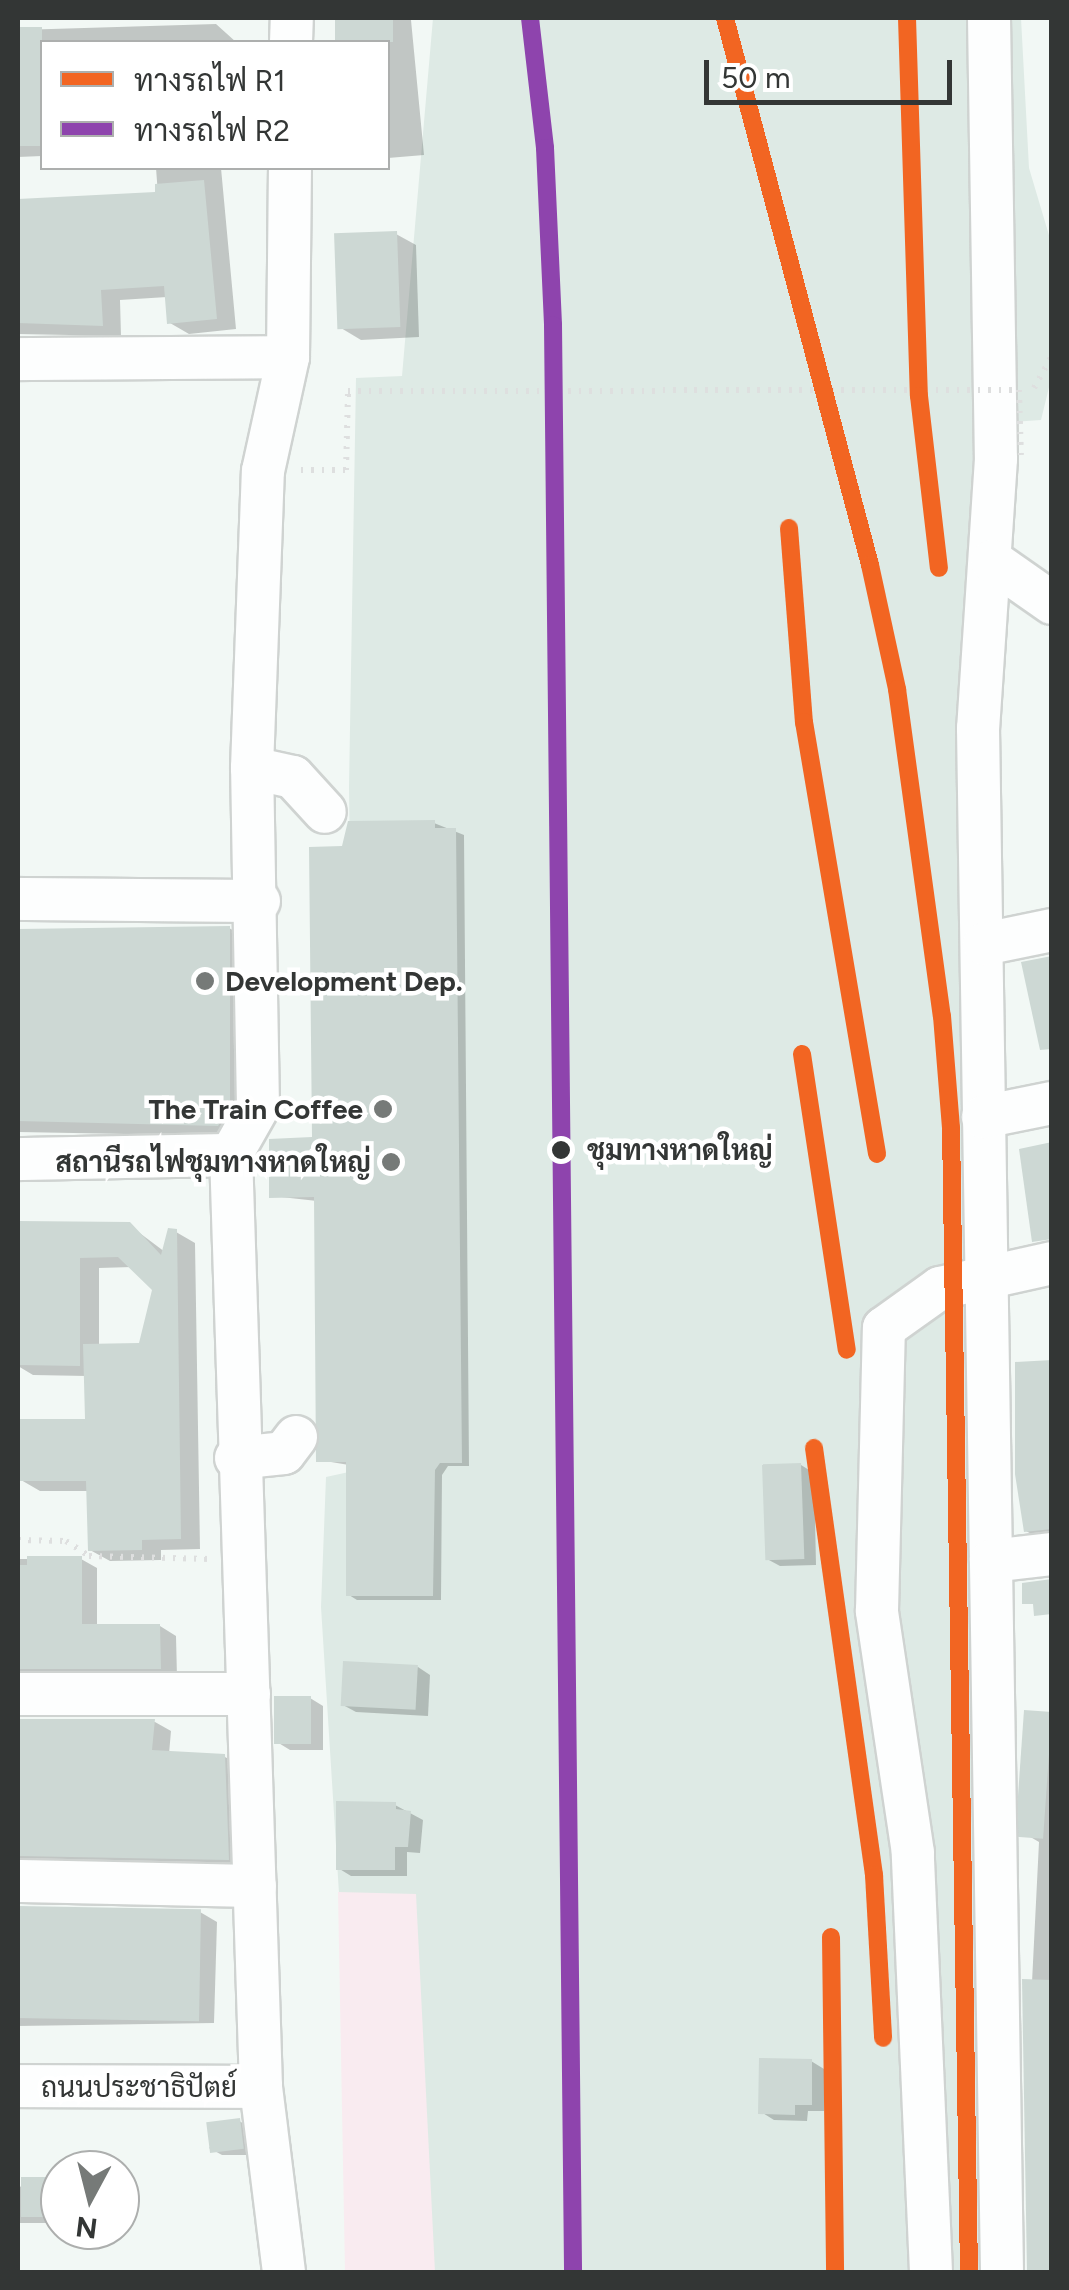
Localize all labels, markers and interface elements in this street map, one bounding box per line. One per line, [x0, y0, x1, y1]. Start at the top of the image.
legend [40, 40, 390, 170]
scale bar [709, 40, 956, 102]
text: 50 m [721, 59, 790, 96]
text: ทางรถไฟ R1 [134, 62, 286, 99]
text: ทางรถไฟ R2 [134, 112, 290, 149]
place label: Development Dep. [225, 964, 463, 998]
marker: Development Dep. [194, 970, 216, 992]
place label: The Train Coffee [149, 1092, 363, 1126]
marker: The Train Coffee [372, 1098, 394, 1120]
marker: ชุมทางหาดใหญ่ [544, 1133, 578, 1167]
place label: ชุมทางหาดใหญ่ [587, 1133, 773, 1167]
place label: สถานีรถไฟชุมทางหาดใหญ่ [55, 1145, 371, 1179]
marker: สถานีรถไฟชุมทางหาดใหญ่ [380, 1151, 402, 1173]
street label: ถนนประชาธิปัตย์ [41, 2070, 237, 2104]
north arrow [40, 2150, 140, 2250]
text: N [74, 2210, 99, 2246]

